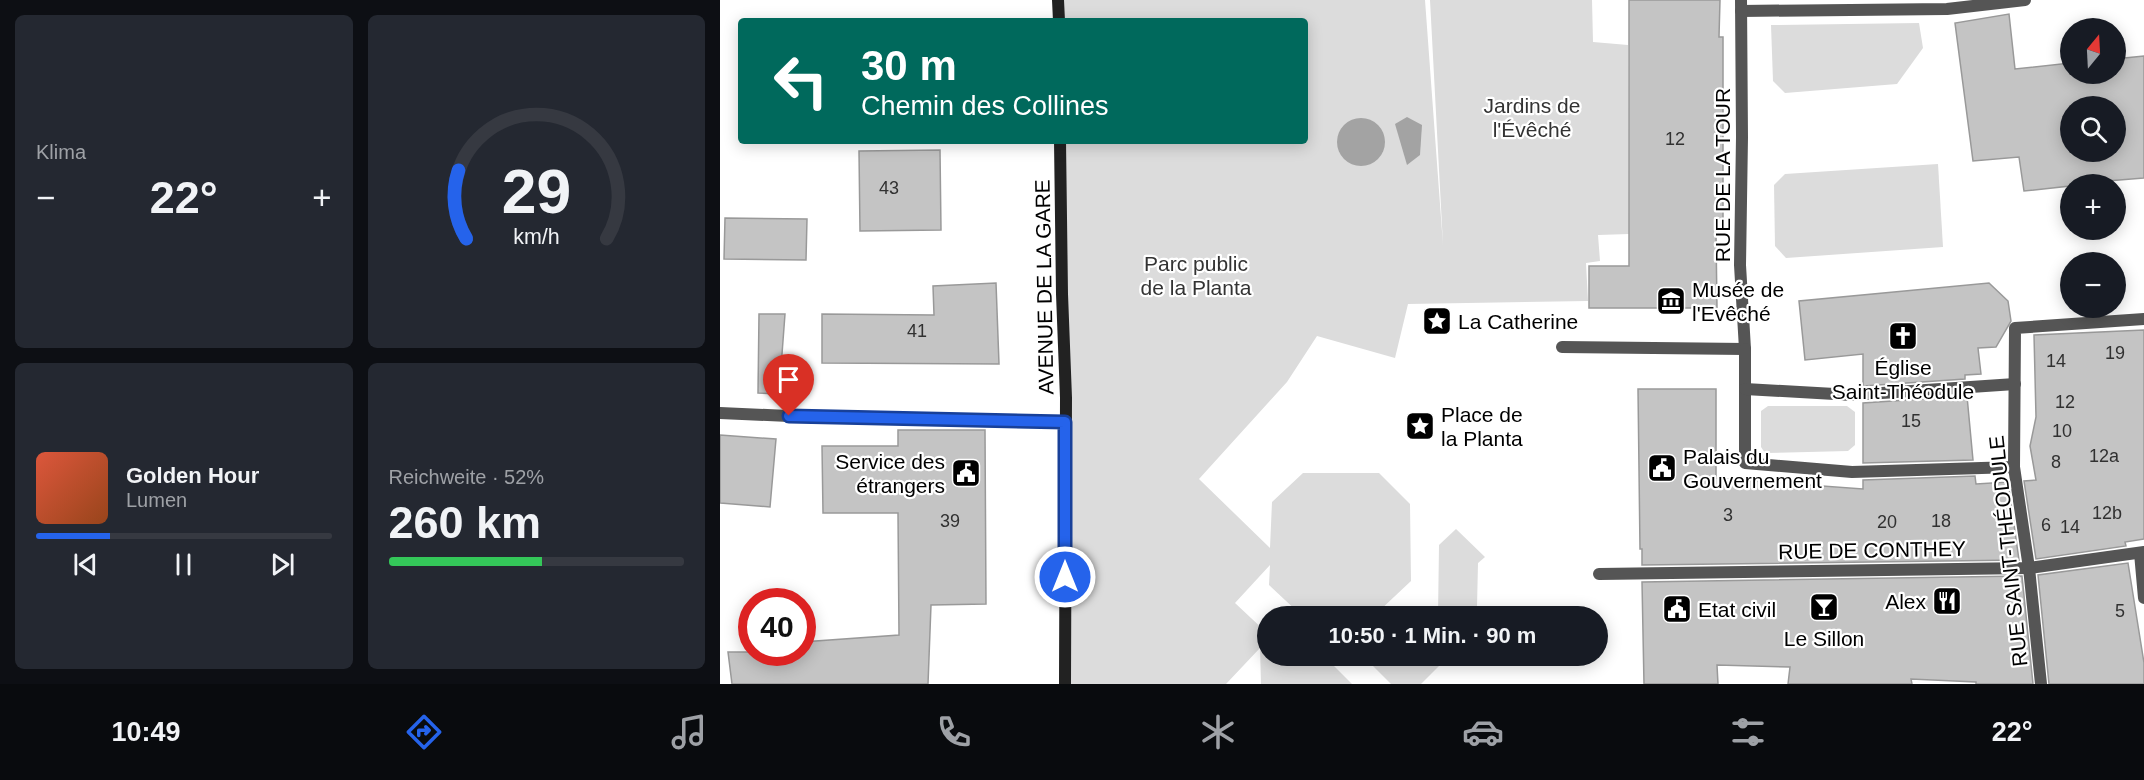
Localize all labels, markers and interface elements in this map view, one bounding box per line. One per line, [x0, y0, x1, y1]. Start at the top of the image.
north arrow [2060, 18, 2126, 84]
map controls [2060, 18, 2126, 318]
icon: left [762, 42, 840, 120]
text: 30 m [861, 42, 957, 89]
street label: RUE DE LA TOUR [1711, 88, 1734, 262]
text: Chemin des Collines [861, 91, 1109, 121]
park label: Jardins de l'Évêché [1484, 94, 1580, 141]
button: search [2060, 96, 2126, 162]
house number: 12 [1665, 129, 1685, 149]
text: Klima [36, 141, 86, 163]
text: 29 [502, 157, 571, 226]
text: 22° [150, 172, 218, 223]
button: + [2060, 174, 2126, 240]
house number: 43 [879, 178, 899, 198]
text: − [36, 179, 55, 216]
text: + [312, 179, 332, 216]
street label: AVENUE DE LA GARE [1031, 179, 1057, 395]
text: km/h [513, 225, 559, 249]
park label: Parc public de la Planta [1141, 252, 1252, 299]
button: − [2060, 252, 2126, 318]
place label: Musée de l'Evêché [1692, 278, 1784, 325]
museum icon: Musée de l'Evêché [1655, 285, 1687, 317]
place icon: La Catherine [1421, 305, 1453, 337]
place label: La Catherine [1458, 310, 1578, 333]
church icon: Église Saint-Théodule [1887, 320, 1919, 352]
house number: 41 [907, 321, 927, 341]
house number: 19 [2105, 343, 2125, 363]
house number: 14 [2046, 351, 2066, 371]
pin [763, 354, 814, 416]
place label: Église Saint-Théodule [1832, 356, 1974, 403]
icon: arrive [772, 363, 805, 396]
house number: 12 [2055, 392, 2075, 412]
place label: Place de la Planta [1441, 403, 1523, 450]
place icon: Place de la Planta [1404, 410, 1436, 442]
house number: 15 [1901, 411, 1921, 431]
house number: 10 [2052, 421, 2072, 441]
street label: RUE SAINT-THÉODULE [1984, 434, 2032, 668]
place label: Palais du Gouvernement [1683, 445, 1822, 492]
house number: 12a [2089, 446, 2120, 466]
place label: Service des étrangers [835, 450, 945, 497]
public building icon: Palais du Gouvernement [1646, 452, 1678, 484]
house number: 8 [2051, 452, 2061, 472]
public building icon: Service des étrangers [950, 457, 982, 489]
text: Golden Hour [126, 463, 259, 488]
text: Reichweite · 52% [389, 466, 544, 488]
text: Lumen [126, 489, 187, 511]
text: 260 km [389, 497, 541, 548]
house number: 12b [2092, 503, 2122, 523]
house number: 3 [1723, 505, 1733, 525]
house number: 39 [940, 511, 960, 531]
house number: 18 [1931, 511, 1951, 531]
house number: 20 [1877, 512, 1897, 532]
house number: 6 [2041, 515, 2051, 535]
house number: 14 [2060, 517, 2080, 537]
street label: RUE DE CONTHEY [1778, 537, 1966, 563]
position arrow [1033, 545, 1097, 609]
icon: previous [69, 548, 102, 581]
icon: pause [167, 548, 200, 581]
icon: next [266, 548, 299, 581]
restaurant icon: Alex [1931, 585, 1963, 617]
speed limit sign: 40 [738, 588, 816, 666]
place label: Alex [1885, 590, 1926, 613]
bar icon: Le Sillon [1808, 591, 1840, 623]
public building icon: Etat civil [1661, 593, 1693, 625]
place label: Etat civil [1698, 598, 1776, 621]
house number: 5 [2115, 601, 2125, 621]
text: 10:50 · 1 Min. · 90 m [1329, 623, 1536, 648]
place label: Le Sillon [1784, 627, 1864, 650]
icon: directions [403, 711, 445, 753]
icon: music [668, 711, 710, 753]
icon: phone [933, 711, 975, 753]
icon: climate [1197, 711, 1239, 753]
icon: car [1462, 711, 1504, 753]
icon: filters [1727, 711, 1769, 753]
text: 10:49 [111, 717, 180, 747]
text: 22° [1992, 717, 2033, 747]

